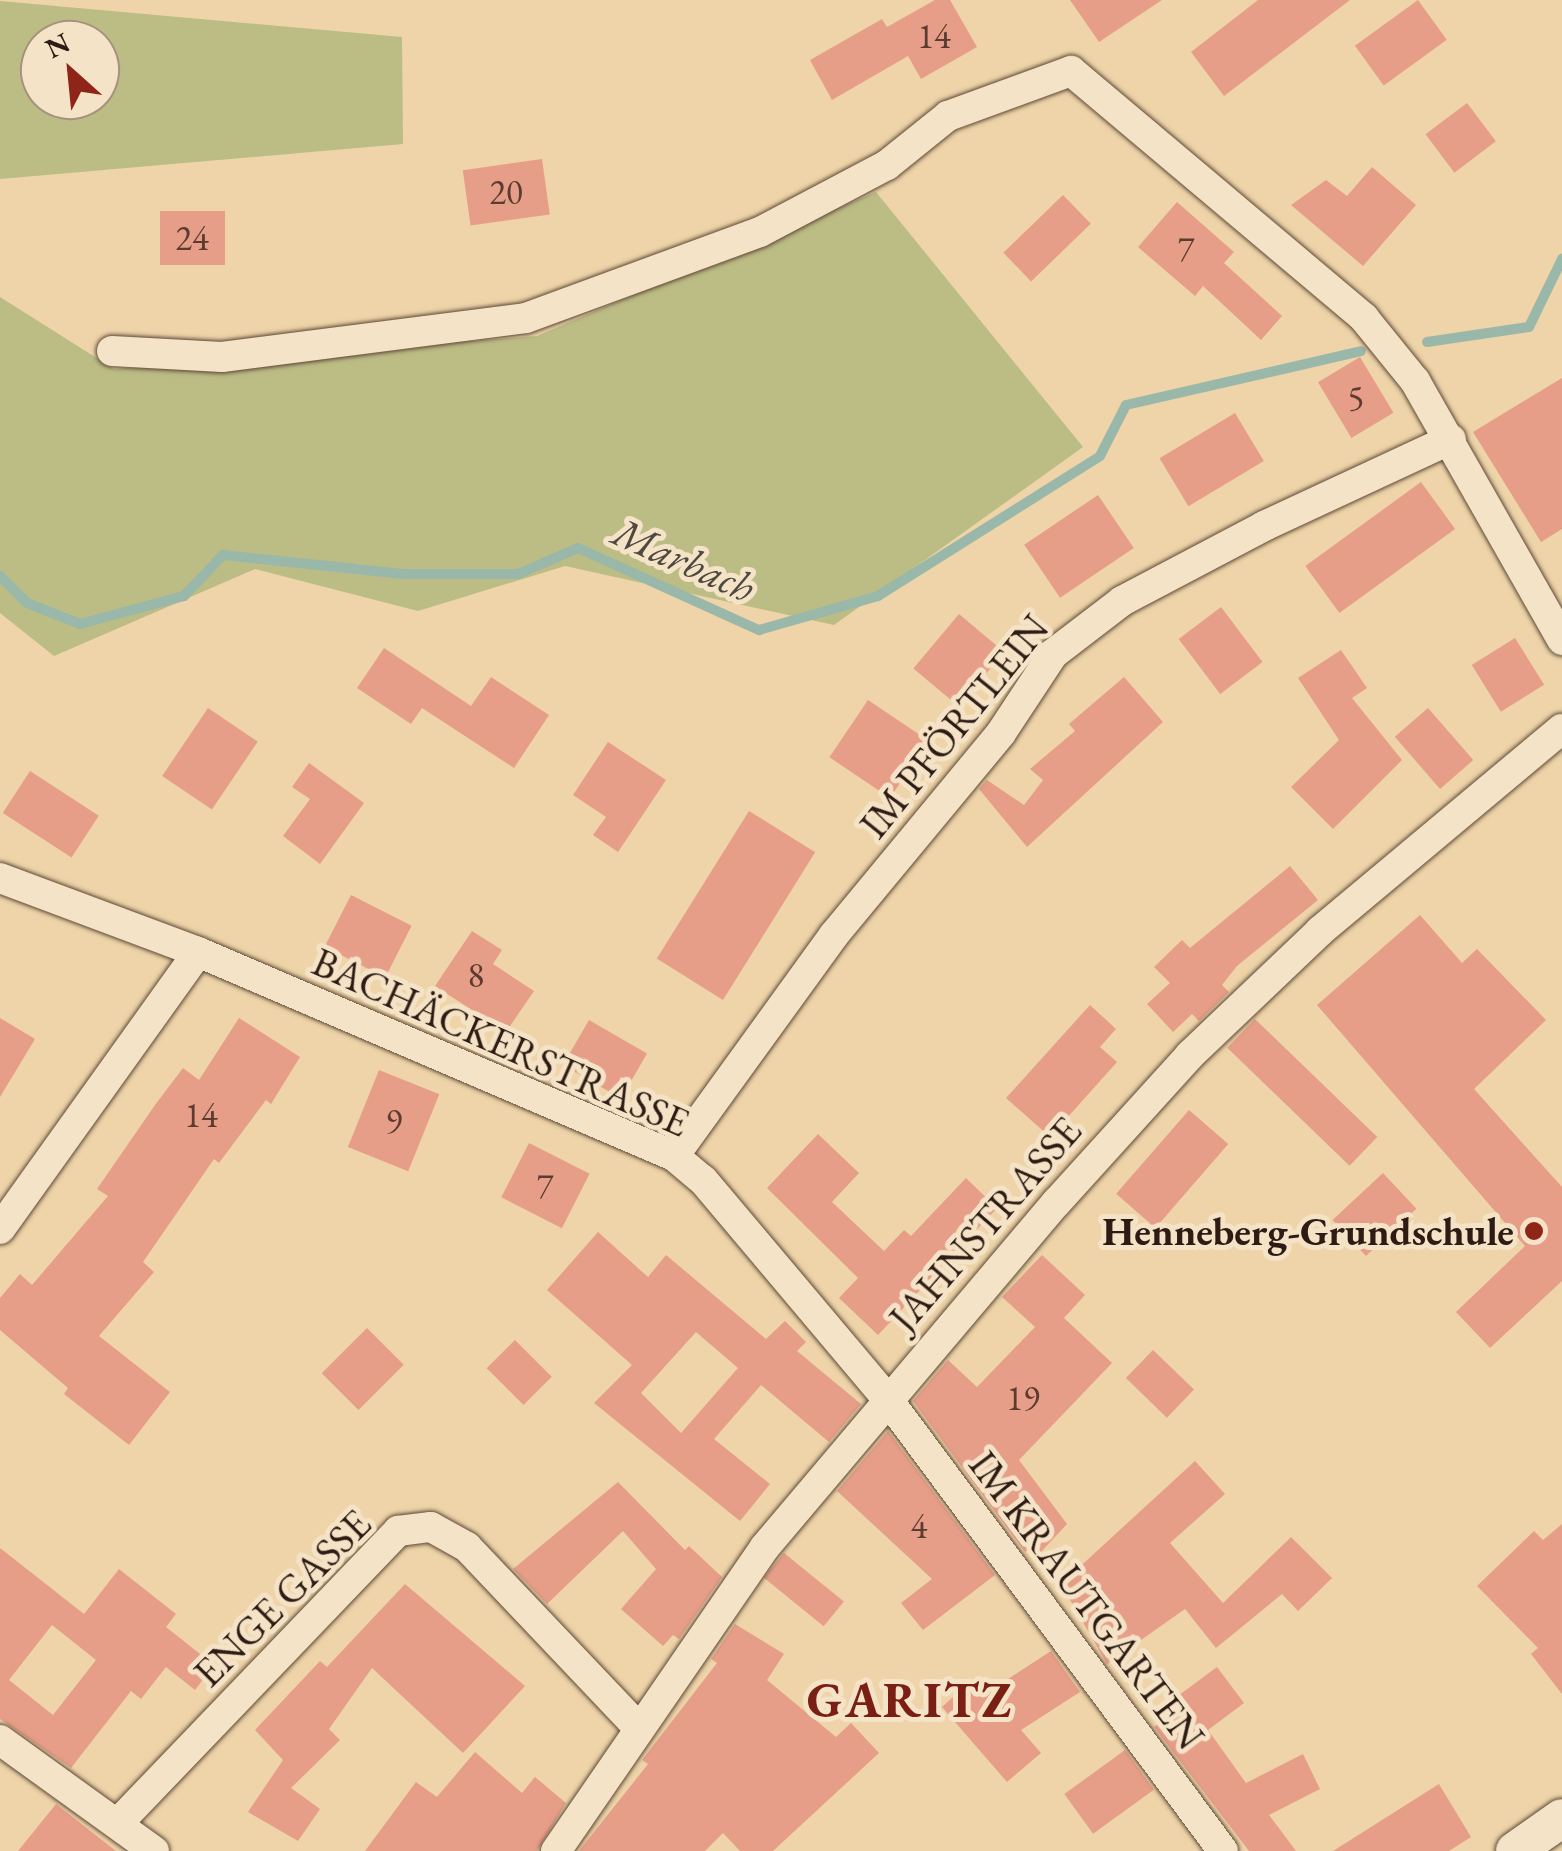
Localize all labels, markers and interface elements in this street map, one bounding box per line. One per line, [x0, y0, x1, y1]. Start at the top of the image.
house number: 14 [917, 15, 951, 57]
north arrow [20, 20, 120, 120]
text: N [39, 24, 76, 66]
house number: 20 [489, 171, 523, 213]
house number: 24 [175, 217, 209, 259]
house number: 7 [1178, 228, 1194, 270]
house number: 5 [1348, 377, 1364, 419]
water label: Marbach [605, 507, 763, 613]
street label: IM PFÖRTLEIN [849, 605, 1059, 847]
street label: BACHÄCKERSTRASSE [305, 937, 697, 1147]
house number: 8 [468, 954, 484, 996]
house number: 14 [184, 1094, 218, 1136]
house number: 9 [386, 1100, 402, 1142]
street label: JAHNSTRASSE [879, 1107, 1091, 1341]
house number: 7 [537, 1165, 553, 1207]
place label: Henneberg-Grundschule [1102, 1207, 1514, 1255]
marker: Henneberg-Grundschule [1523, 1220, 1545, 1242]
house number: 19 [1006, 1377, 1040, 1419]
street label: IM KRAUTGARTEN [959, 1442, 1215, 1758]
street label: ENGE GASSE [184, 1500, 380, 1696]
house number: 4 [911, 1505, 927, 1547]
district label: GARITZ [806, 1670, 1014, 1730]

